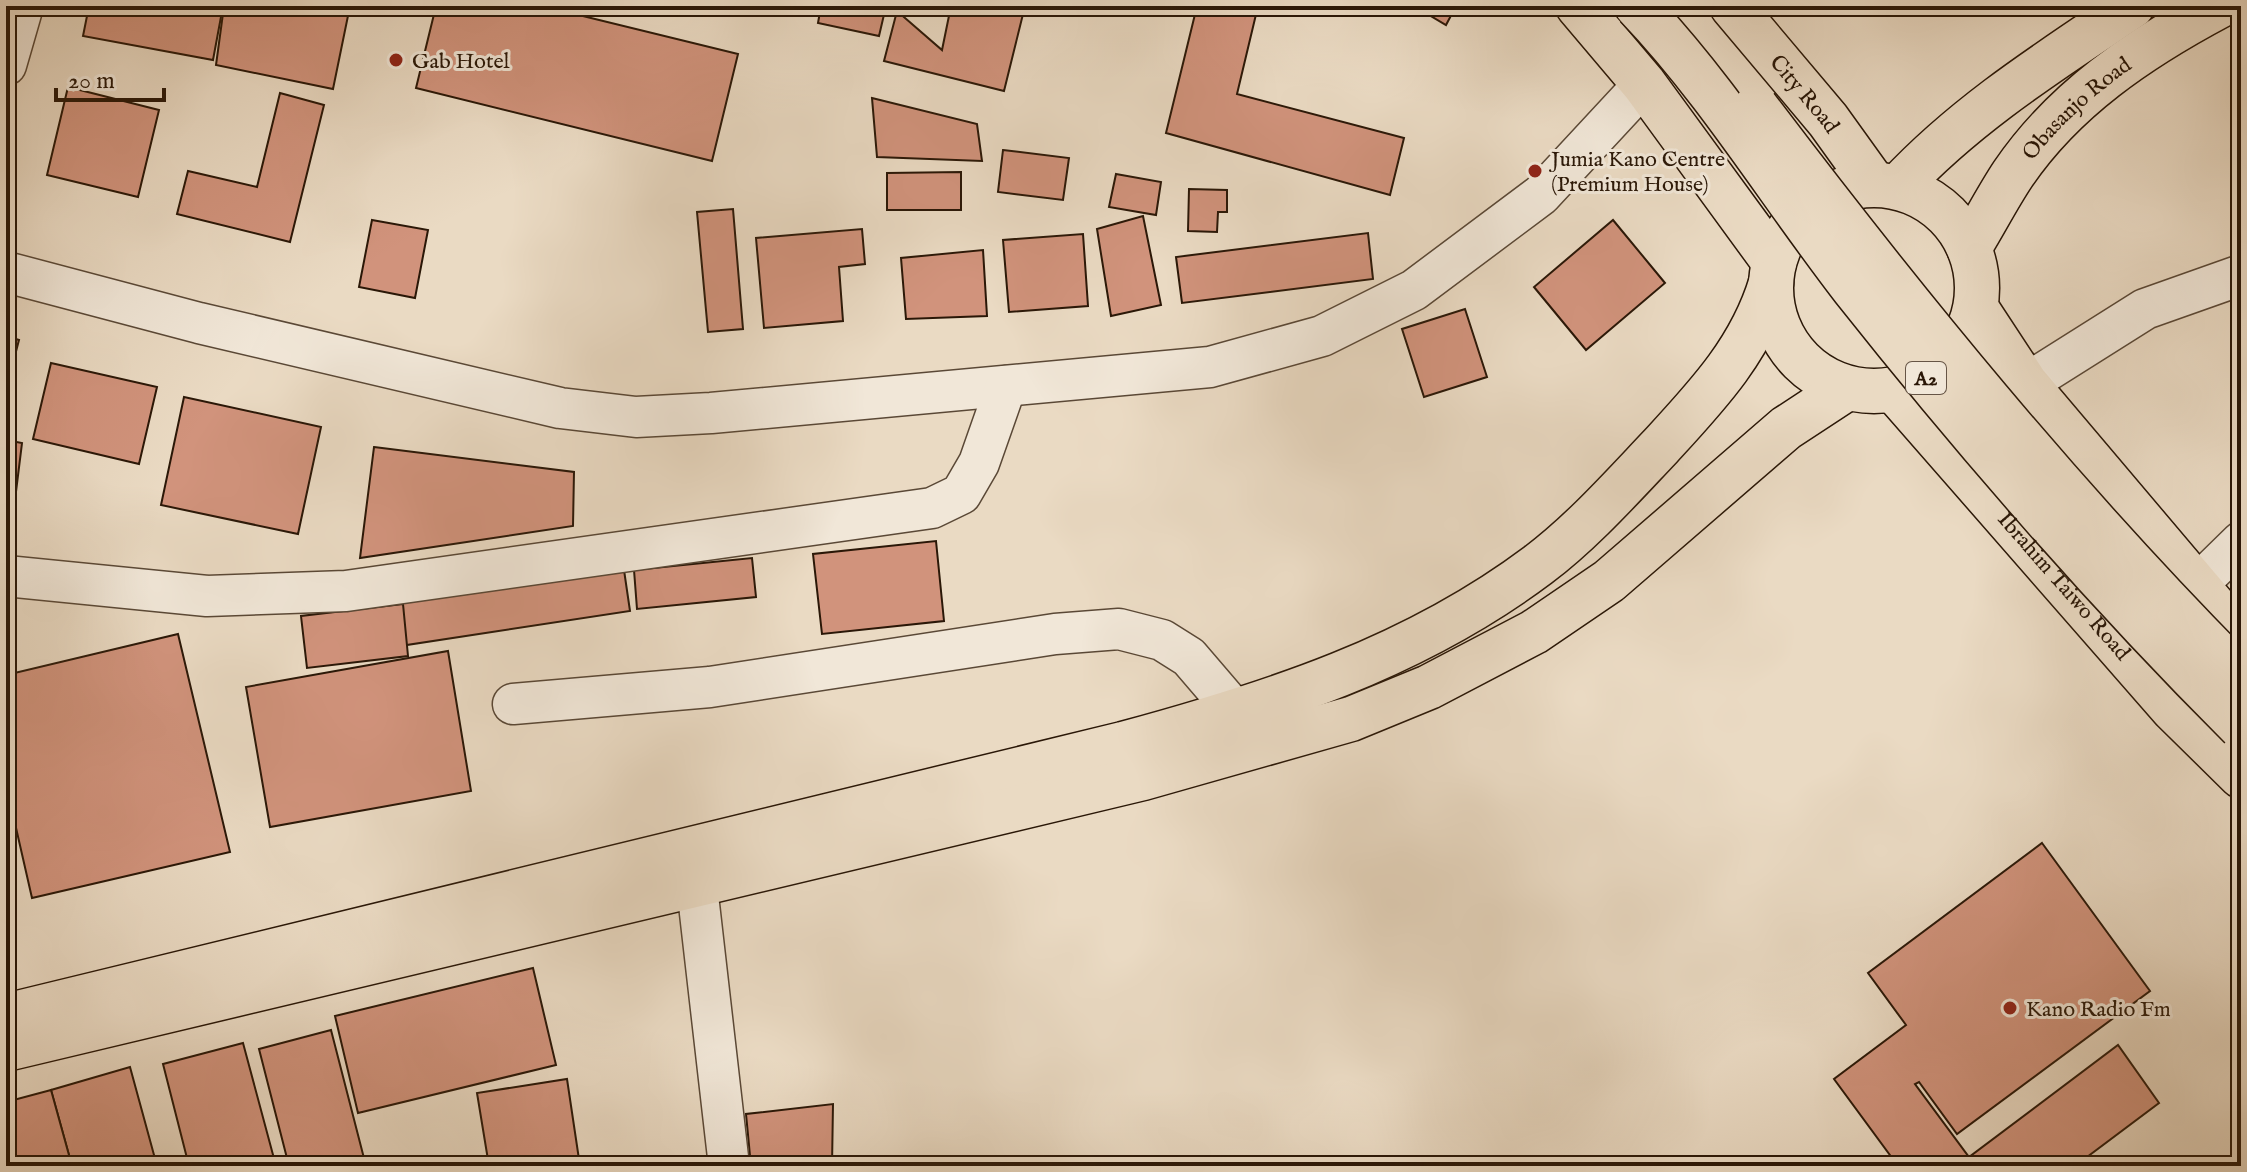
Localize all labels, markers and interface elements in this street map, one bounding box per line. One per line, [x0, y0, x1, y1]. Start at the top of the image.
place label: Gab Hotel [412, 48, 510, 76]
street label: City Road [1763, 49, 1845, 139]
marker: Gab Hotel [387, 51, 405, 69]
street label: Obasanjo Road [2016, 51, 2137, 166]
scale bar [56, 52, 164, 102]
text: 20 m [68, 66, 115, 97]
place label: Jumia Kano Centre (Premium House) [1548, 146, 1725, 199]
marker: Jumia Kano Centre (Premium House) [1526, 162, 1544, 180]
road number: A2 [1906, 362, 1946, 394]
street label: Ibrahim Taiwo Road [1991, 506, 2136, 667]
place label: Kano Radio Fm [2026, 996, 2171, 1024]
marker: Kano Radio Fm [2001, 999, 2019, 1017]

